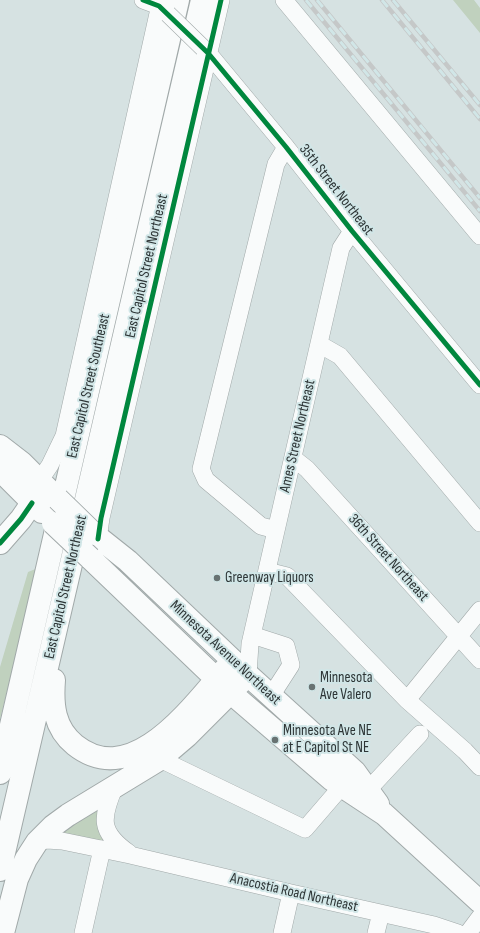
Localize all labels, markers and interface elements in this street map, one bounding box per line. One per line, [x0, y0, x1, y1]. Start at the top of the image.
street label: 35th Street Northeast [295, 141, 377, 239]
street label: East Capitol Street Northeast [122, 192, 172, 340]
street label: East Capitol Street Southeast [64, 312, 114, 460]
street label: Ames Street Northeast [276, 378, 320, 494]
street label: 36th Street Northeast [344, 511, 432, 605]
street label: East Capitol Street Northeast [41, 513, 91, 661]
place label: Greenway Liquors [225, 569, 314, 587]
marker: Greenway Liquors [212, 573, 222, 583]
street label: Minnesota Avenue Northeast [166, 597, 284, 709]
place label: Minnesota Ave Valero [320, 669, 372, 704]
marker: Minnesota Ave Valero [307, 682, 317, 692]
place label: Minnesota Ave NE at E Capitol St NE [283, 722, 372, 757]
marker: Minnesota Ave NE at E Capitol St NE [270, 735, 280, 745]
street label: Anacostia Road Northeast [228, 870, 360, 916]

